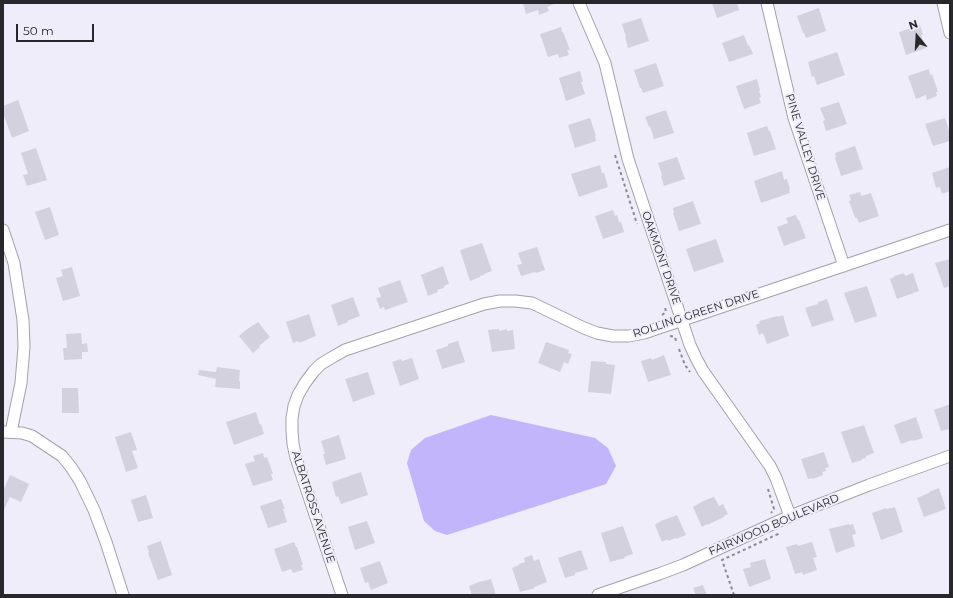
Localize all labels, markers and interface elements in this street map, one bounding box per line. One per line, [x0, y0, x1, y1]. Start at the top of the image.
scale bar [18, 16, 96, 42]
north arrow [897, 16, 937, 56]
text: N [907, 17, 920, 33]
text: 50 m [23, 23, 54, 38]
street label: PINE VALLEY DRIVE [783, 92, 827, 202]
street label: OAKMONT DRIVE [639, 210, 683, 306]
street label: ROLLING GREEN DRIVE [631, 287, 761, 341]
street label: ALBATROSS AVENUE [289, 449, 337, 565]
street label: FAIRWOOD BOULEVARD [707, 492, 841, 558]

